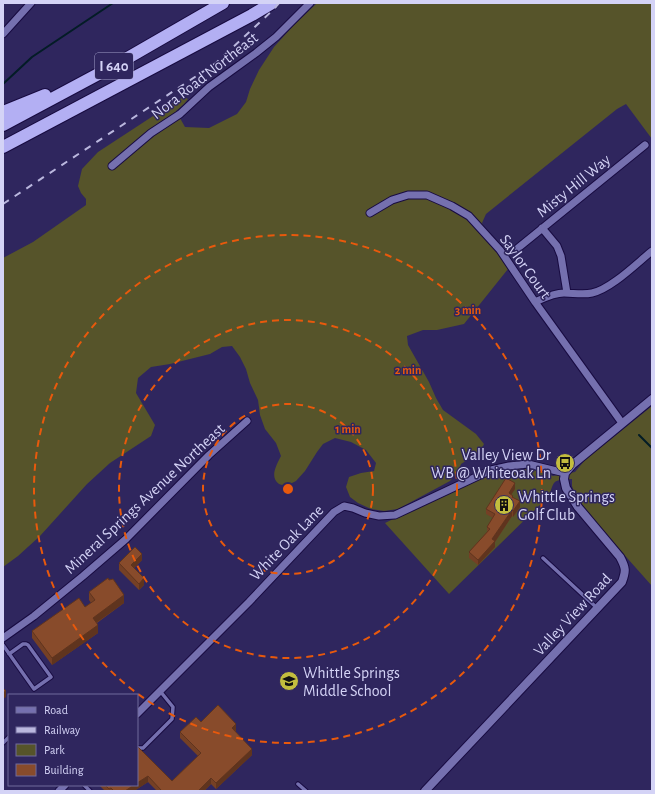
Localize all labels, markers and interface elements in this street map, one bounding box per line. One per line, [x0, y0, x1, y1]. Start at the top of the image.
street label: Nora Road Northeast [148, 29, 261, 122]
road number: I 640 [95, 53, 133, 79]
street label: Misty Hill Way [534, 151, 614, 221]
street label: Saylor Court [496, 232, 554, 302]
text: 3 min [455, 304, 481, 316]
text: 2 min [395, 364, 421, 376]
street label: Mineral Springs Avenue Northeast [62, 420, 228, 577]
text: 1 min [335, 423, 361, 435]
place label: Valley View Dr WB @ Whiteoak Ln [431, 447, 552, 481]
bus stop icon: Valley View Dr WB @ Whiteoak Ln [554, 452, 576, 474]
centre of rings [281, 482, 295, 496]
place label: Whittle Springs Golf Club [518, 489, 615, 523]
building icon: Whittle Springs Golf Club [493, 494, 515, 516]
street label: White Oak Lane [247, 502, 327, 584]
street label: Valley View Road [531, 571, 615, 660]
place label: Whittle Springs Middle School [303, 665, 400, 699]
school or university icon: Whittle Springs Middle School [278, 670, 300, 692]
legend [8, 694, 138, 786]
text: Road [44, 704, 68, 716]
text: Railway [44, 724, 80, 737]
text: Park [44, 744, 65, 756]
text: Building [44, 764, 84, 776]

